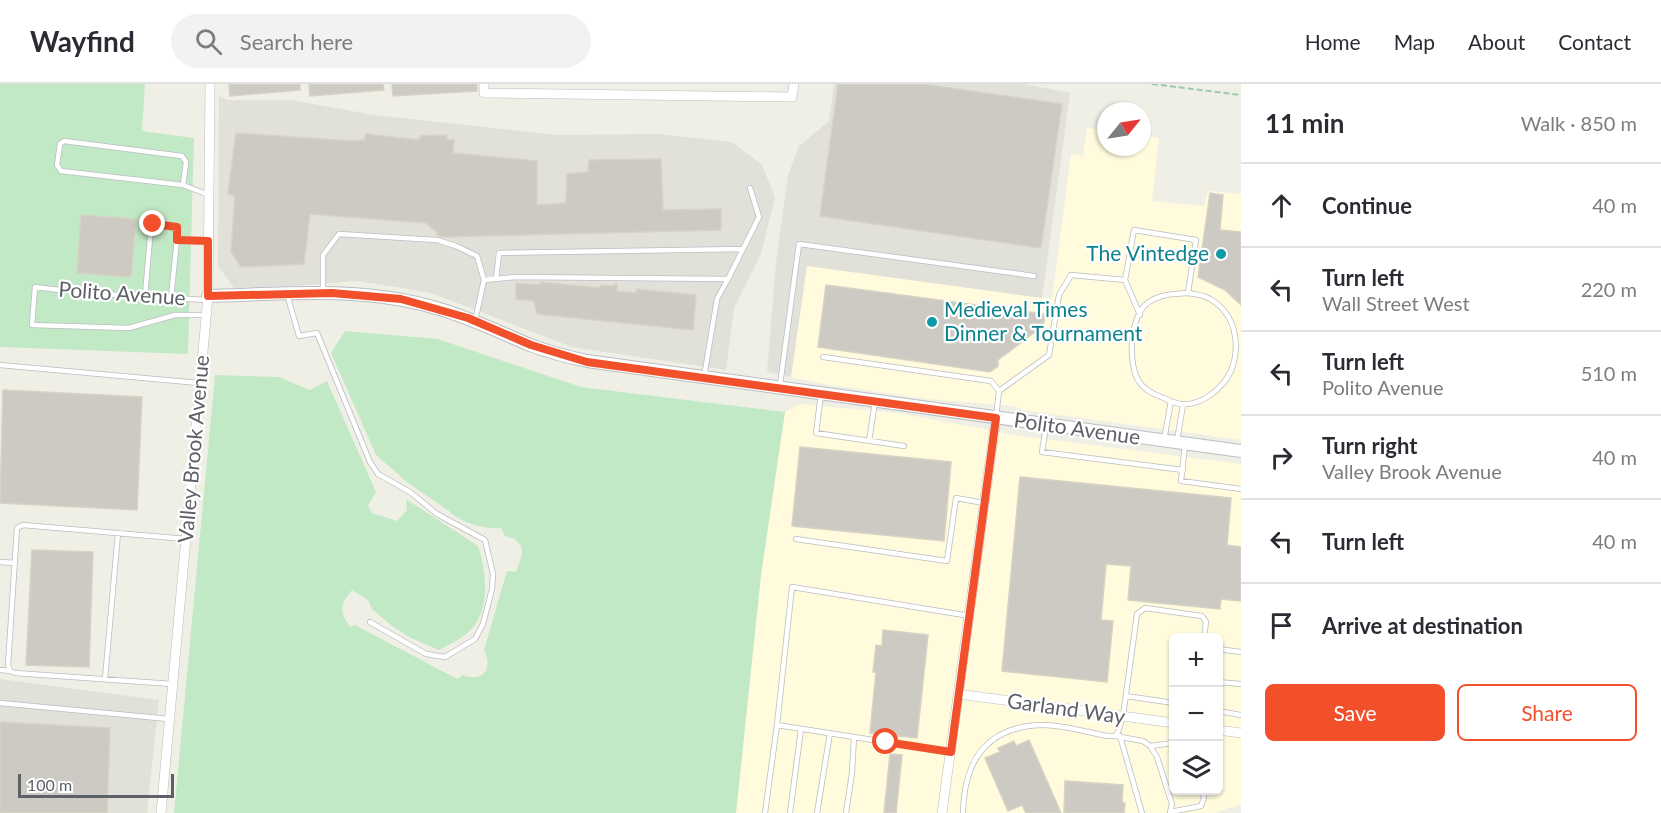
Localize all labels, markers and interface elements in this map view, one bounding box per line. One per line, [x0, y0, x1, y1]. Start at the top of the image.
search box [171, 14, 591, 68]
text: Wayfind [30, 24, 135, 58]
icon: search [192, 25, 225, 58]
text: Search here [240, 28, 353, 55]
text: Home [1305, 29, 1361, 54]
text: Map [1394, 29, 1435, 54]
text: About [1468, 29, 1525, 54]
text: Contact [1558, 29, 1631, 54]
north arrow [1097, 102, 1151, 156]
text: 11 min [1265, 107, 1345, 139]
text: Walk · 850 m [1521, 111, 1637, 135]
icon: ahead [1265, 189, 1298, 222]
text: Continue [1322, 192, 1412, 219]
text: 40 m [1592, 193, 1637, 217]
route end [139, 210, 165, 236]
place label: The Vintedge [1086, 240, 1209, 265]
marker: The Vintedge [1214, 247, 1228, 261]
text: Turn left [1322, 264, 1404, 291]
icon: left [1265, 273, 1298, 306]
street label: Polito Avenue [58, 276, 187, 309]
text: 220 m [1581, 277, 1637, 301]
text: Wall Street West [1322, 291, 1470, 315]
place label: Medieval Times Dinner & Tournament [944, 296, 1143, 345]
marker: Medieval Times Dinner & Tournament [925, 315, 939, 329]
text: Turn left [1322, 348, 1404, 375]
street label: Valley Brook Avenue [172, 354, 213, 544]
icon: left [1265, 357, 1298, 390]
text: 510 m [1581, 361, 1637, 385]
text: Polito Avenue [1322, 375, 1443, 399]
street label: Polito Avenue [1012, 406, 1142, 449]
text: Turn right [1322, 432, 1417, 459]
icon: right [1265, 441, 1298, 474]
text: 40 m [1592, 445, 1637, 469]
text: Valley Brook Avenue [1322, 459, 1502, 483]
icon: left [1265, 525, 1298, 558]
text: Turn left [1322, 528, 1404, 555]
text: 40 m [1592, 529, 1637, 553]
icon: arrive [1265, 609, 1298, 642]
text: Arrive at destination [1322, 612, 1523, 639]
map controls [1169, 633, 1223, 795]
button: + [1169, 633, 1223, 687]
button: Save [1265, 684, 1445, 741]
button: Share [1457, 684, 1637, 741]
street label: Garland Way [1006, 687, 1127, 728]
button: − [1169, 687, 1223, 741]
route start [872, 728, 898, 754]
button: layers [1169, 741, 1223, 795]
scale bar [18, 771, 174, 798]
text: 100 m [27, 775, 72, 794]

